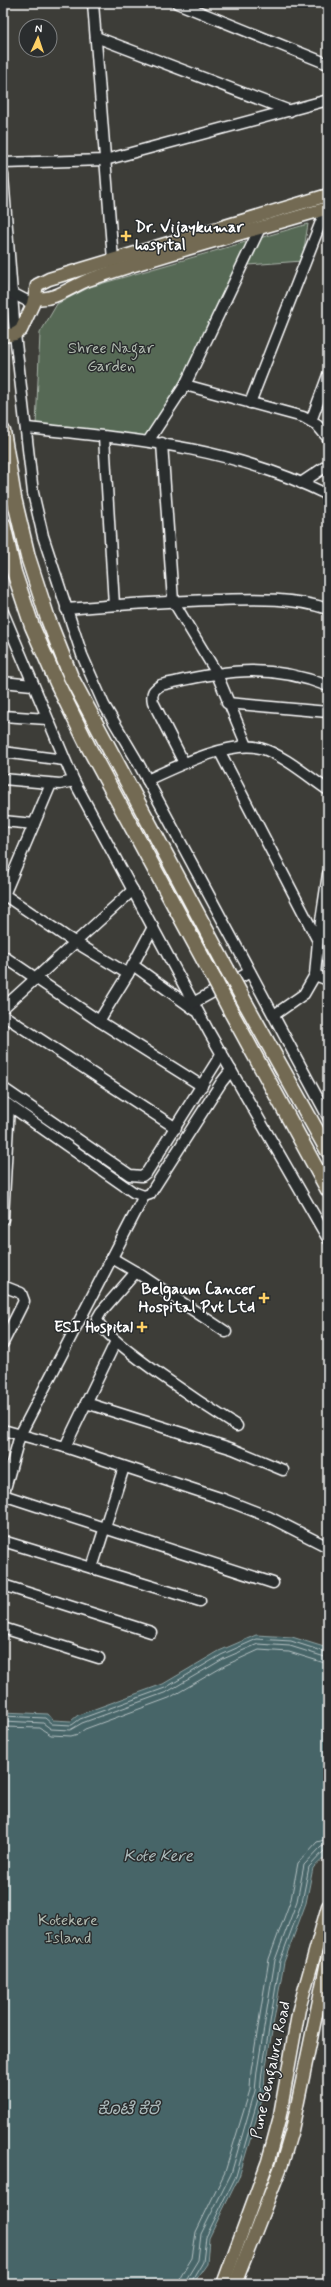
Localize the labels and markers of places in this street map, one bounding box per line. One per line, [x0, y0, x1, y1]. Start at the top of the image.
place label: Dr. Vijaykumar hospital [135, 217, 244, 256]
marker: Dr. Vijaykumar hospital [120, 230, 132, 242]
place label: Belgaum Cancer Hospital Pvt Ltd [138, 1279, 255, 1318]
marker: Belgaum Cancer Hospital Pvt Ltd [258, 1292, 270, 1304]
place label: ESI Hospital [54, 1317, 133, 1338]
marker: ESI Hospital [136, 1321, 148, 1333]

